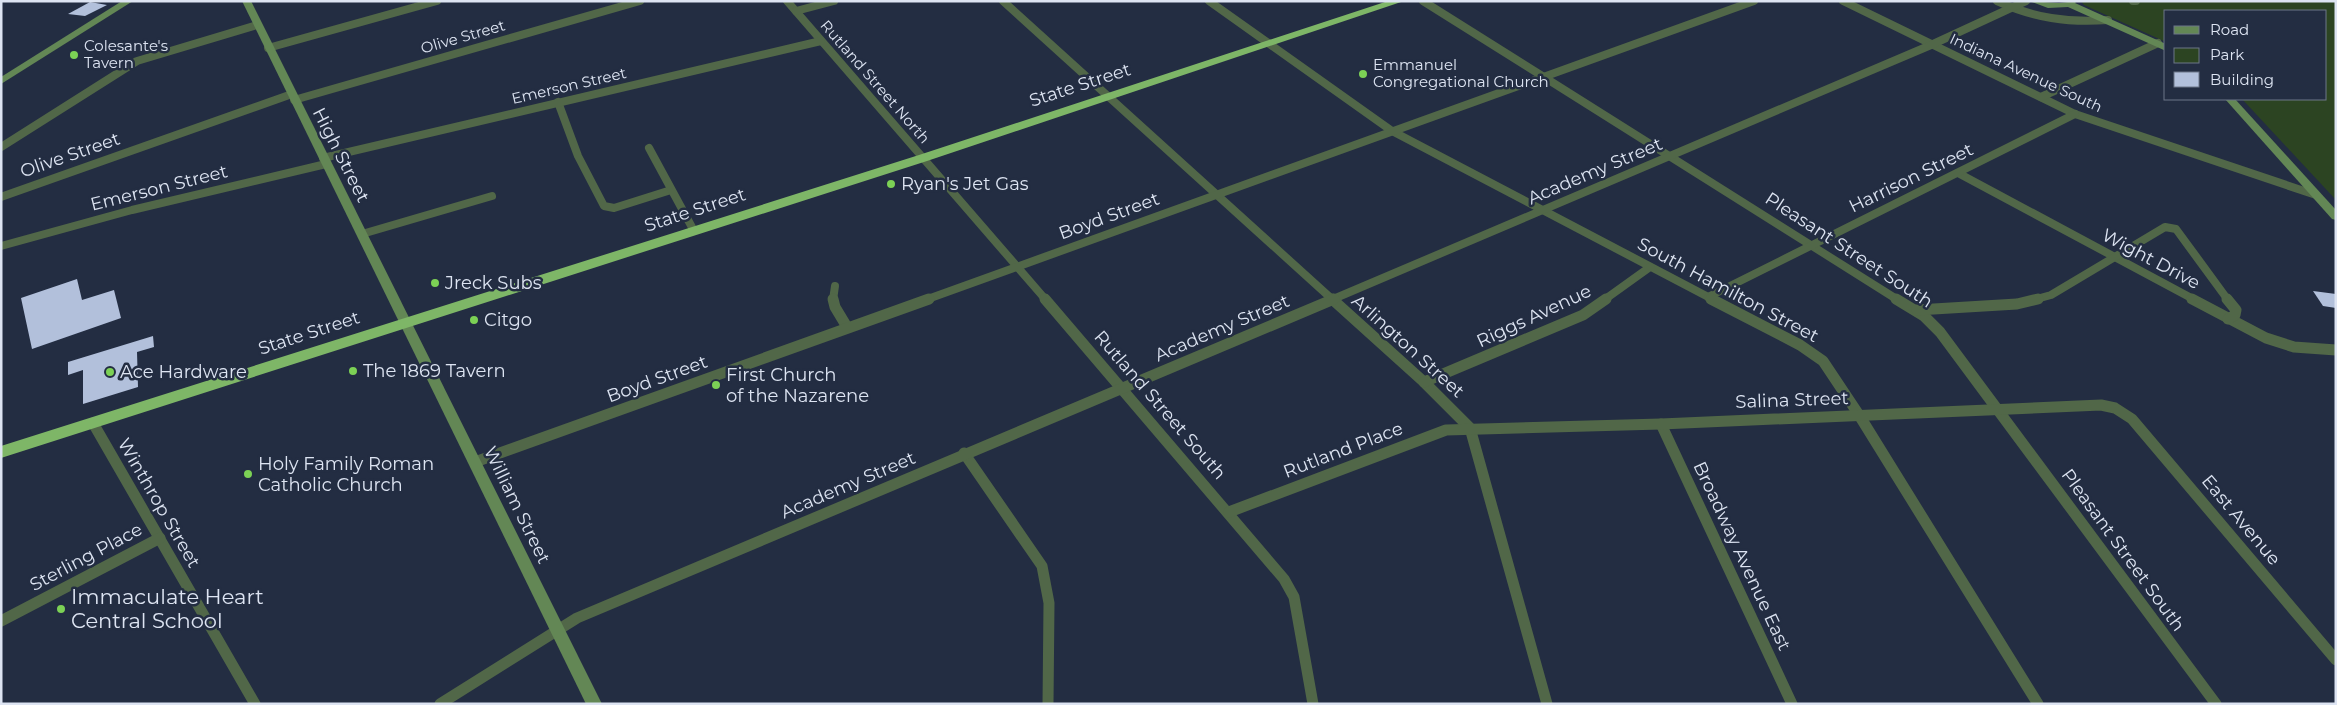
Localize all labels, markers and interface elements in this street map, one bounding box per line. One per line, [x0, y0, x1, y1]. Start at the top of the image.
legend [2164, 10, 2327, 100]
street label: Olive Street [418, 15, 507, 58]
street label: Rutland Street North [817, 16, 934, 147]
text: Road [2210, 20, 2249, 39]
street label: Indiana Avenue South [1947, 29, 2106, 116]
place label: Colesante's Tavern [84, 36, 168, 72]
text: Park [2210, 45, 2244, 64]
marker: Colesante's Tavern [68, 49, 80, 61]
place label: Emmanuel Congregational Church [1373, 55, 1549, 91]
street label: State Street [1026, 58, 1134, 112]
street label: Emerson Street [510, 63, 628, 108]
marker: Emmanuel Congregational Church [1357, 68, 1369, 80]
text: Building [2210, 70, 2274, 89]
street label: High Street [308, 104, 374, 206]
street label: Olive Street [17, 128, 123, 182]
street label: Academy Street [1524, 133, 1666, 209]
street label: Harrison Street [1845, 138, 1977, 218]
street label: Emerson Street [88, 160, 230, 216]
place label: Ryan's Jet Gas [901, 173, 1029, 195]
marker: Ryan's Jet Gas [885, 178, 897, 190]
street label: State Street [641, 183, 749, 237]
street label: Pleasant Street South [1761, 187, 1937, 313]
street label: Boyd Street [1056, 188, 1162, 244]
street label: Wight Drive [2098, 224, 2204, 294]
street label: South Hamilton Street [1634, 233, 1822, 347]
place label: Jreck Subs [444, 272, 542, 294]
marker: Jreck Subs [429, 277, 441, 289]
street label: Riggs Avenue [1473, 280, 1595, 352]
street label: Academy Street [1151, 290, 1293, 366]
street label: Arlington Street [1347, 290, 1469, 402]
street label: State Street [255, 306, 363, 360]
place label: Citgo [484, 309, 532, 331]
marker: Citgo [468, 314, 480, 326]
street label: Rutland Street South [1089, 326, 1231, 484]
street label: Boyd Street [604, 351, 710, 407]
place label: The 1869 Tavern [363, 360, 506, 382]
place label: Ace Hardware [120, 361, 247, 383]
place label: First Church of the Nazarene [726, 364, 869, 407]
marker: The 1869 Tavern [347, 365, 359, 377]
marker: Ace Hardware [104, 366, 116, 378]
marker: First Church of the Nazarene [710, 379, 722, 391]
street label: Salina Street [1735, 387, 1849, 413]
street label: Rutland Place [1280, 417, 1406, 483]
street label: Winthrop Street [113, 434, 205, 572]
street label: William Street [479, 443, 555, 567]
street label: Academy Street [777, 447, 919, 523]
place label: Holy Family Roman Catholic Church [258, 453, 434, 496]
street label: Broadway Avenue East [1688, 458, 1796, 654]
street label: Pleasant Street South [2057, 464, 2189, 636]
marker: Holy Family Roman Catholic Church [242, 468, 254, 480]
street label: East Avenue [2197, 470, 2285, 570]
street label: Sterling Place [26, 518, 146, 596]
place label: Immaculate Heart Central School [71, 584, 264, 633]
marker: Immaculate Heart Central School [55, 603, 67, 615]

